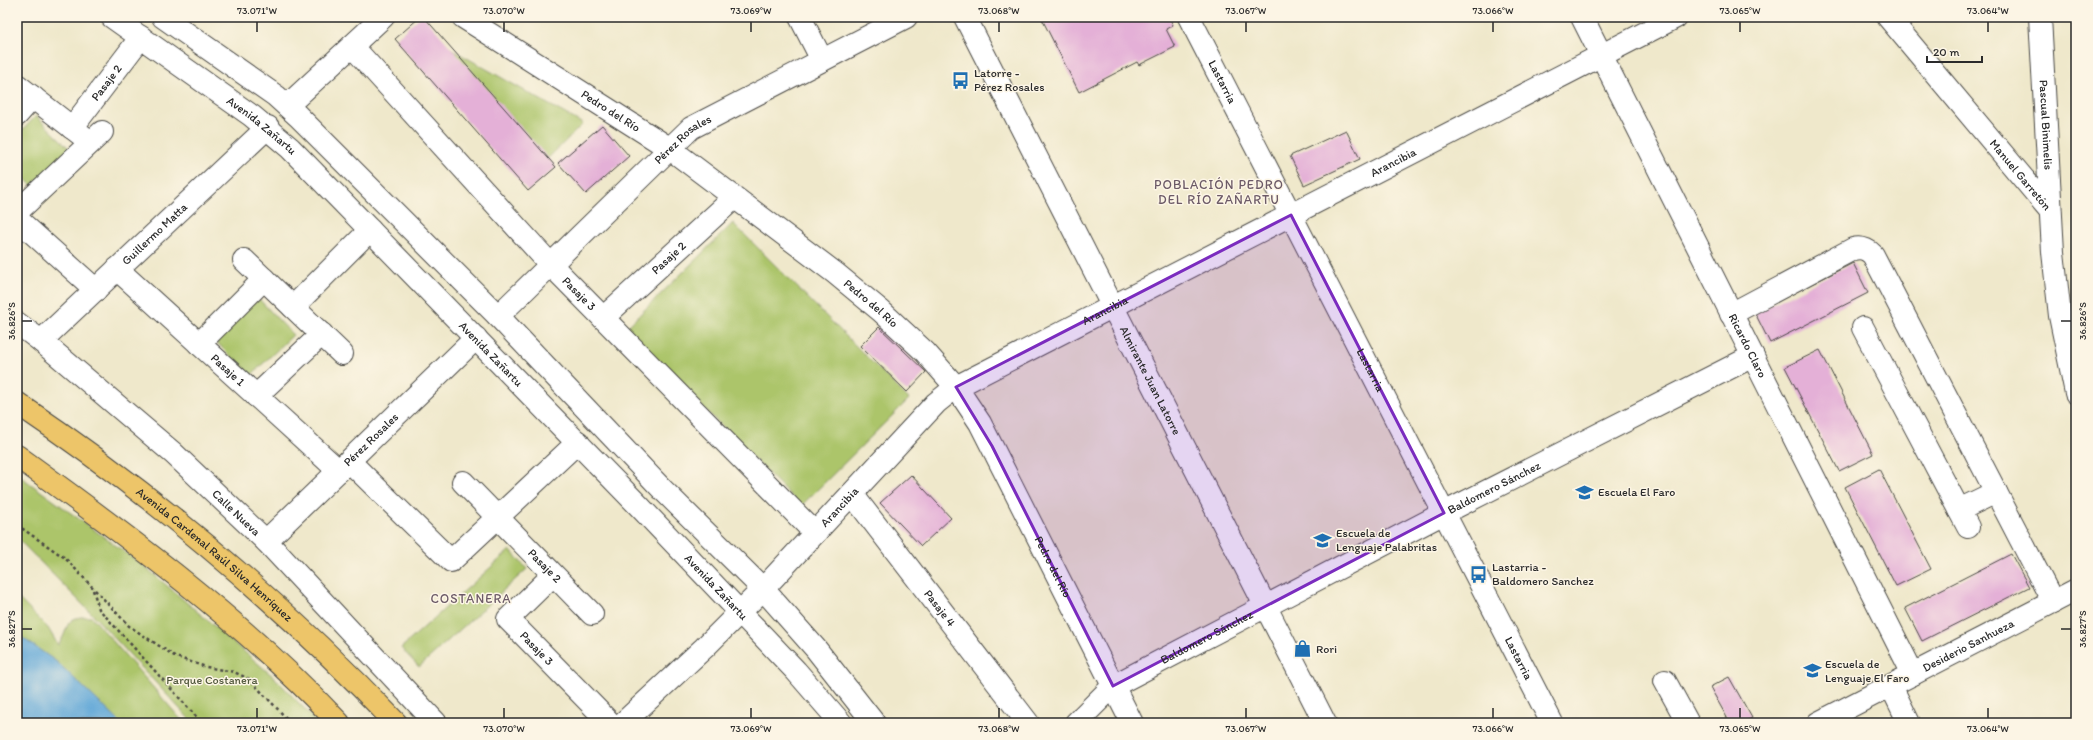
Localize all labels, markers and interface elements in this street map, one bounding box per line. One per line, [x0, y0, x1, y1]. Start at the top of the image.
text: 73.071°W [237, 4, 278, 17]
text: 73.070°W [483, 4, 525, 17]
text: 73.069°W [730, 4, 772, 17]
text: 73.068°W [978, 4, 1020, 17]
text: 73.067°W [1226, 4, 1267, 17]
text: 73.066°W [1472, 4, 1514, 17]
text: 73.065°W [1719, 4, 1761, 17]
text: 73.064°W [1967, 4, 2009, 17]
scale bar [1927, 38, 1982, 64]
text: 20 m [1933, 45, 1960, 59]
street label: Lastarria [1205, 58, 1240, 107]
street label: Pasaje 2 [88, 61, 125, 103]
place label: Latorre - Pérez Rosales [974, 66, 1045, 94]
bus stop icon: Latorre - Pérez Rosales [951, 70, 971, 90]
street label: Pascual Binimelis [2036, 79, 2055, 170]
street label: Pedro del Río [579, 87, 643, 135]
street label: Avenida Zañartu [224, 93, 300, 158]
street label: Pérez Rosales [651, 112, 714, 167]
street label: Manuel Garretón [1987, 137, 2054, 213]
street label: Arancibia [1368, 144, 1419, 180]
district label: POBLACIÓN PEDRO DEL RÍO ZAÑARTU [1154, 177, 1284, 207]
street label: Guillermo Matta [119, 199, 191, 268]
street label: Pasaje 2 [649, 238, 689, 277]
street label: Pasaje 3 [559, 274, 599, 314]
street label: Pedro del Río [841, 276, 901, 330]
street label: Arancibia [1080, 293, 1131, 328]
text: 36.826°S [5, 302, 18, 340]
text: 36.826°S [2076, 302, 2089, 340]
street label: Ricardo Claro [1726, 311, 1770, 380]
street label: Avenida Zañartu [456, 319, 526, 390]
street label: Almirante Juan Latorre [1117, 324, 1184, 437]
street label: Lastarria [1354, 346, 1388, 395]
street label: Pasaje 1 [208, 351, 248, 389]
street label: Pérez Rosales [341, 410, 401, 469]
street label: Baldomero Sánchez [1445, 458, 1543, 517]
school or university icon: Escuela El Faro [1575, 482, 1595, 502]
street label: Arancibia [817, 483, 862, 530]
street label: Avenida Cardenal Raúl Silva Henríquez [134, 485, 296, 625]
place label: Escuela El Faro [1598, 485, 1675, 499]
street label: Calle Nueva [209, 487, 263, 539]
place label: Escuela de Lenguaje Palabritas [1336, 526, 1437, 554]
school or university icon: Escuela de Lenguaje Palabritas [1313, 530, 1333, 550]
street label: Pedro del Río [1031, 534, 1074, 600]
street label: Pasaje 2 [525, 546, 565, 586]
street label: Avenida Zañartu [682, 551, 751, 623]
place label: Lastarria - Baldomero Sanchez [1492, 560, 1594, 588]
bus stop icon: Lastarria - Baldomero Sanchez [1469, 564, 1489, 584]
street label: Pasaje 4 [921, 587, 958, 629]
district label: COSTANERA [430, 591, 512, 606]
street label: Baldomero Sánchez [1158, 607, 1256, 667]
text: 36.827°S [5, 610, 18, 648]
text: 36.827°S [2076, 610, 2089, 648]
street label: Desiderio Sanhueza [1920, 616, 2017, 675]
street label: Pasaje 3 [517, 628, 557, 669]
street label: Lastarria [1502, 634, 1536, 683]
shop icon: Rori [1293, 639, 1313, 659]
place label: Rori [1316, 642, 1337, 656]
place label: Escuela de Lenguaje El Faro [1825, 657, 1909, 685]
school or university icon: Escuela de Lenguaje El Faro [1802, 661, 1822, 681]
park label: Parque Costanera [166, 673, 259, 687]
text: 73.071°W [237, 722, 278, 735]
text: 73.070°W [483, 722, 525, 735]
text: 73.069°W [730, 722, 772, 735]
text: 73.068°W [978, 722, 1020, 735]
text: 73.067°W [1226, 722, 1267, 735]
text: 73.066°W [1472, 722, 1514, 735]
text: 73.065°W [1719, 722, 1761, 735]
text: 73.064°W [1967, 722, 2009, 735]

